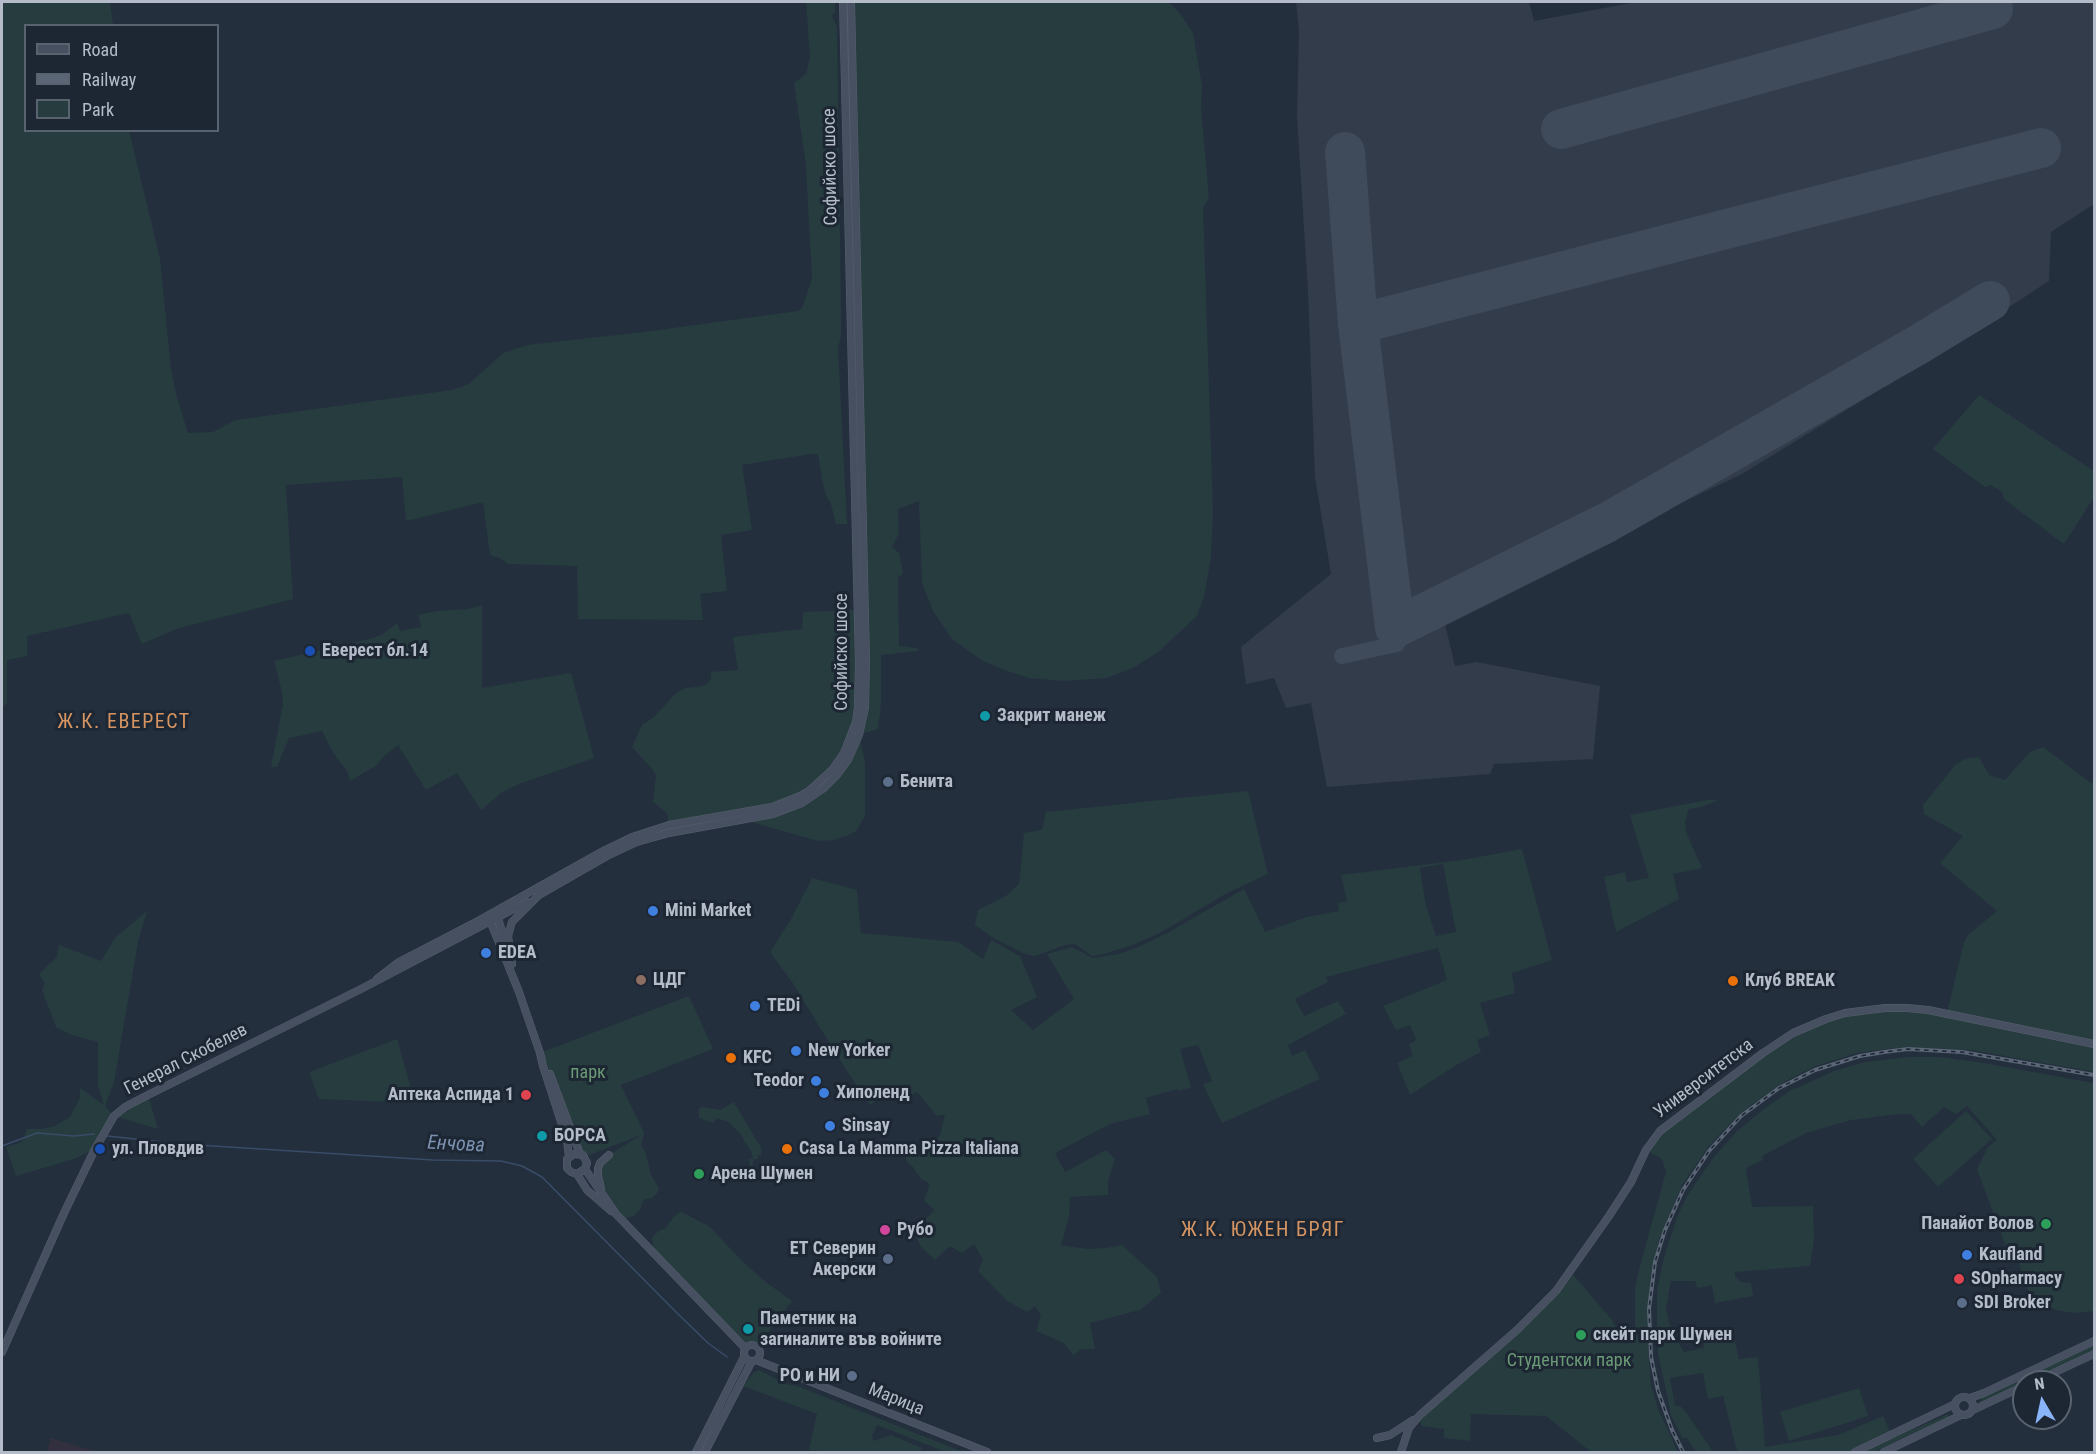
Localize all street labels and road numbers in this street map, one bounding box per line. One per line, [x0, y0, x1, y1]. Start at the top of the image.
street label: Софийско шосе [819, 108, 843, 226]
street label: Софийско шосе [831, 593, 853, 711]
street label: Генерал Скобелев [121, 1020, 251, 1100]
street label: Университетска [1650, 1035, 1758, 1123]
street label: Марица [865, 1379, 927, 1421]

